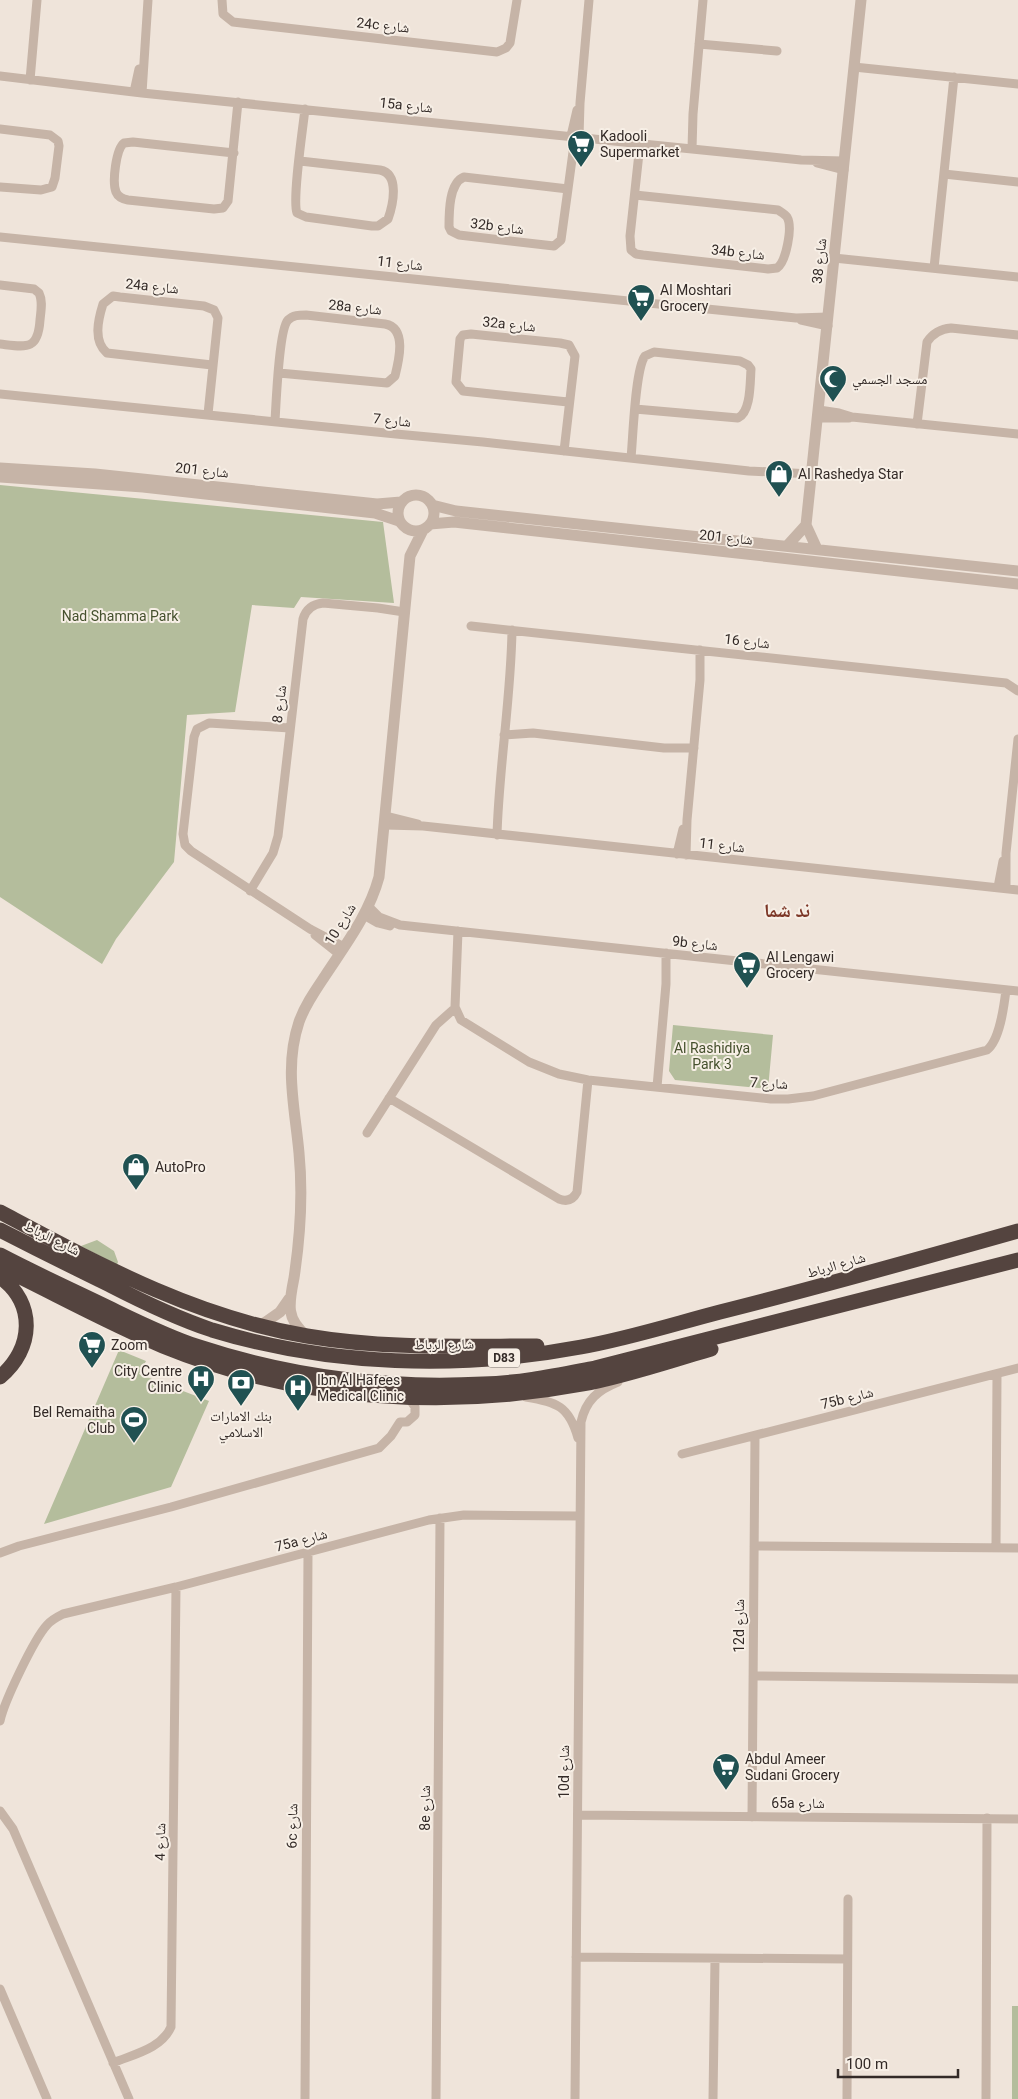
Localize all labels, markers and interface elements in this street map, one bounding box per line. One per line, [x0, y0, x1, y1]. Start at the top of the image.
street label: 24c شارع [356, 14, 410, 38]
street label: 15a شارع [378, 94, 433, 118]
place label: Kadooli Supermarket [600, 128, 680, 160]
supermarket icon: Kadooli Supermarket [566, 129, 596, 168]
street label: 32b شارع [469, 215, 525, 239]
street label: شارع 38 [809, 237, 831, 285]
street label: 34b شارع [710, 241, 766, 265]
street label: شارع 11 [376, 253, 424, 275]
street label: 24a شارع [124, 275, 179, 299]
place label: Al Moshtari Grocery [660, 282, 732, 314]
supermarket icon: Al Moshtari Grocery [626, 283, 656, 322]
street label: 28a شارع [327, 296, 382, 320]
street label: 32a شارع [481, 313, 536, 337]
mosque icon: مسجد الجسمي [818, 364, 848, 403]
place label: مسجد الجسمي [852, 371, 927, 391]
street label: شارع 7 [372, 410, 412, 432]
street label: شارع 201 [174, 459, 230, 483]
shop icon: Al Rashedya Star [764, 459, 794, 498]
place label: Al Rashedya Star [798, 466, 904, 482]
street label: شارع 201 [698, 526, 754, 550]
park label: Nad Shamma Park [62, 608, 179, 624]
street label: شارع 16 [723, 631, 771, 653]
street label: شارع 8 [269, 684, 291, 724]
street label: شارع 11 [698, 835, 746, 857]
district label: ند شما [764, 899, 810, 922]
street label: شارع 10 [321, 900, 361, 949]
street label: 9b شارع [671, 933, 719, 955]
place label: Al Lengawi Grocery [766, 949, 834, 981]
supermarket icon: Al Lengawi Grocery [732, 950, 762, 989]
park label: Al Rashidiya Park 3 [674, 1040, 750, 1072]
street label: شارع 7 [750, 1074, 788, 1094]
shop icon: AutoPro [121, 1152, 151, 1191]
place label: AutoPro [155, 1159, 206, 1175]
street label: شارع الرباط [21, 1218, 83, 1260]
street label: شارع الرباط [805, 1249, 868, 1283]
supermarket icon: Zoom [77, 1330, 107, 1369]
street label: شارع الرباط [414, 1335, 474, 1355]
place label: Zoom [111, 1337, 148, 1353]
road number: D83 [488, 1349, 520, 1368]
place label: City Centre Clinic [114, 1363, 182, 1395]
hospital icon: City Centre Clinic [186, 1364, 216, 1403]
bank icon: بنك الامارات الاسلامي [226, 1368, 256, 1407]
place label: Ibn Al Hafees Medical Clinic [317, 1372, 404, 1404]
hospital icon: Ibn Al Hafees Medical Clinic [283, 1373, 313, 1412]
street label: 75b شارع [819, 1384, 875, 1414]
place label: Bel Remaitha Club [33, 1404, 115, 1436]
sports icon: Bel Remaitha Club [119, 1405, 149, 1444]
place label: بنك الامارات الاسلامي [210, 1408, 272, 1444]
street label: 75a شارع [273, 1525, 329, 1557]
street label: 12d شارع [731, 1599, 749, 1653]
street label: 10d شارع [556, 1745, 574, 1799]
place label: Abdul Ameer Sudani Grocery [745, 1751, 840, 1783]
supermarket icon: Abdul Ameer Sudani Grocery [711, 1752, 741, 1791]
street label: 8e شارع [417, 1785, 435, 1831]
street label: 65a شارع [771, 1795, 825, 1813]
street label: 6c شارع [284, 1803, 302, 1849]
street label: شارع 4 [152, 1823, 170, 1861]
scale bar [838, 2046, 958, 2078]
text: 100 m [846, 2055, 888, 2073]

